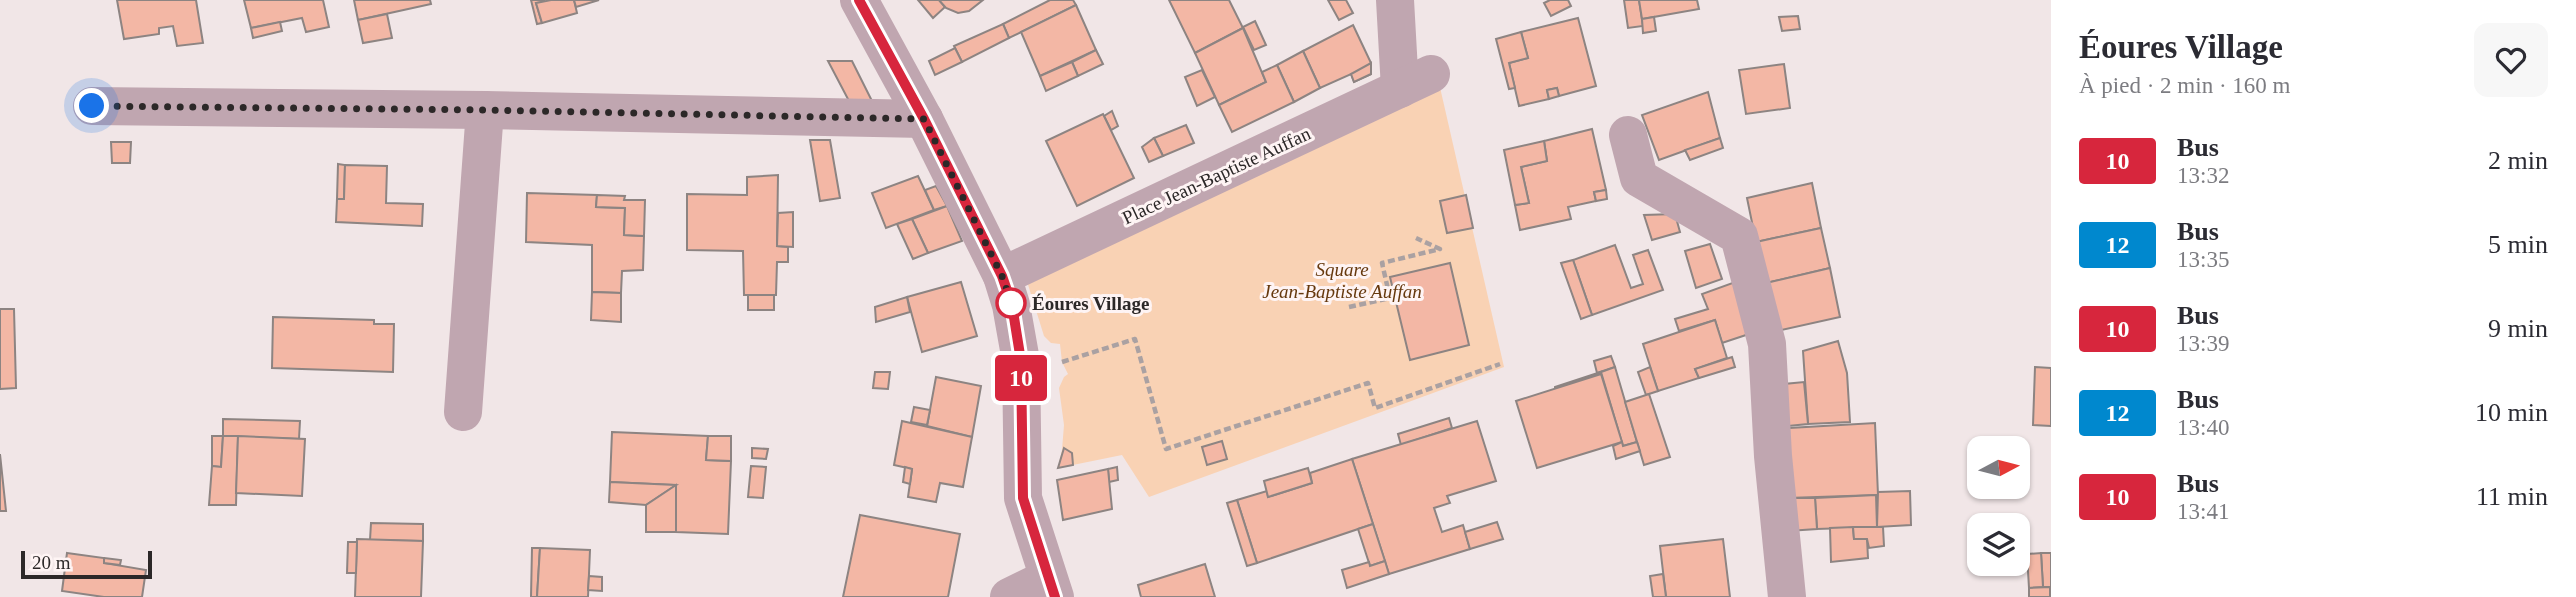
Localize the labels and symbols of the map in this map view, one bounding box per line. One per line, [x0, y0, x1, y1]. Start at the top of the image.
your location [74, 88, 109, 123]
street label: Place Jean-Baptiste Auffan [1119, 122, 1314, 228]
park label: Square Jean-Baptiste Auffan [1262, 259, 1422, 302]
marker: Éoures Village [996, 288, 1026, 318]
place label: Éoures Village [1032, 293, 1149, 314]
line badge: 10 [990, 355, 1052, 401]
north arrow [1967, 436, 2030, 499]
scale bar [21, 548, 152, 580]

